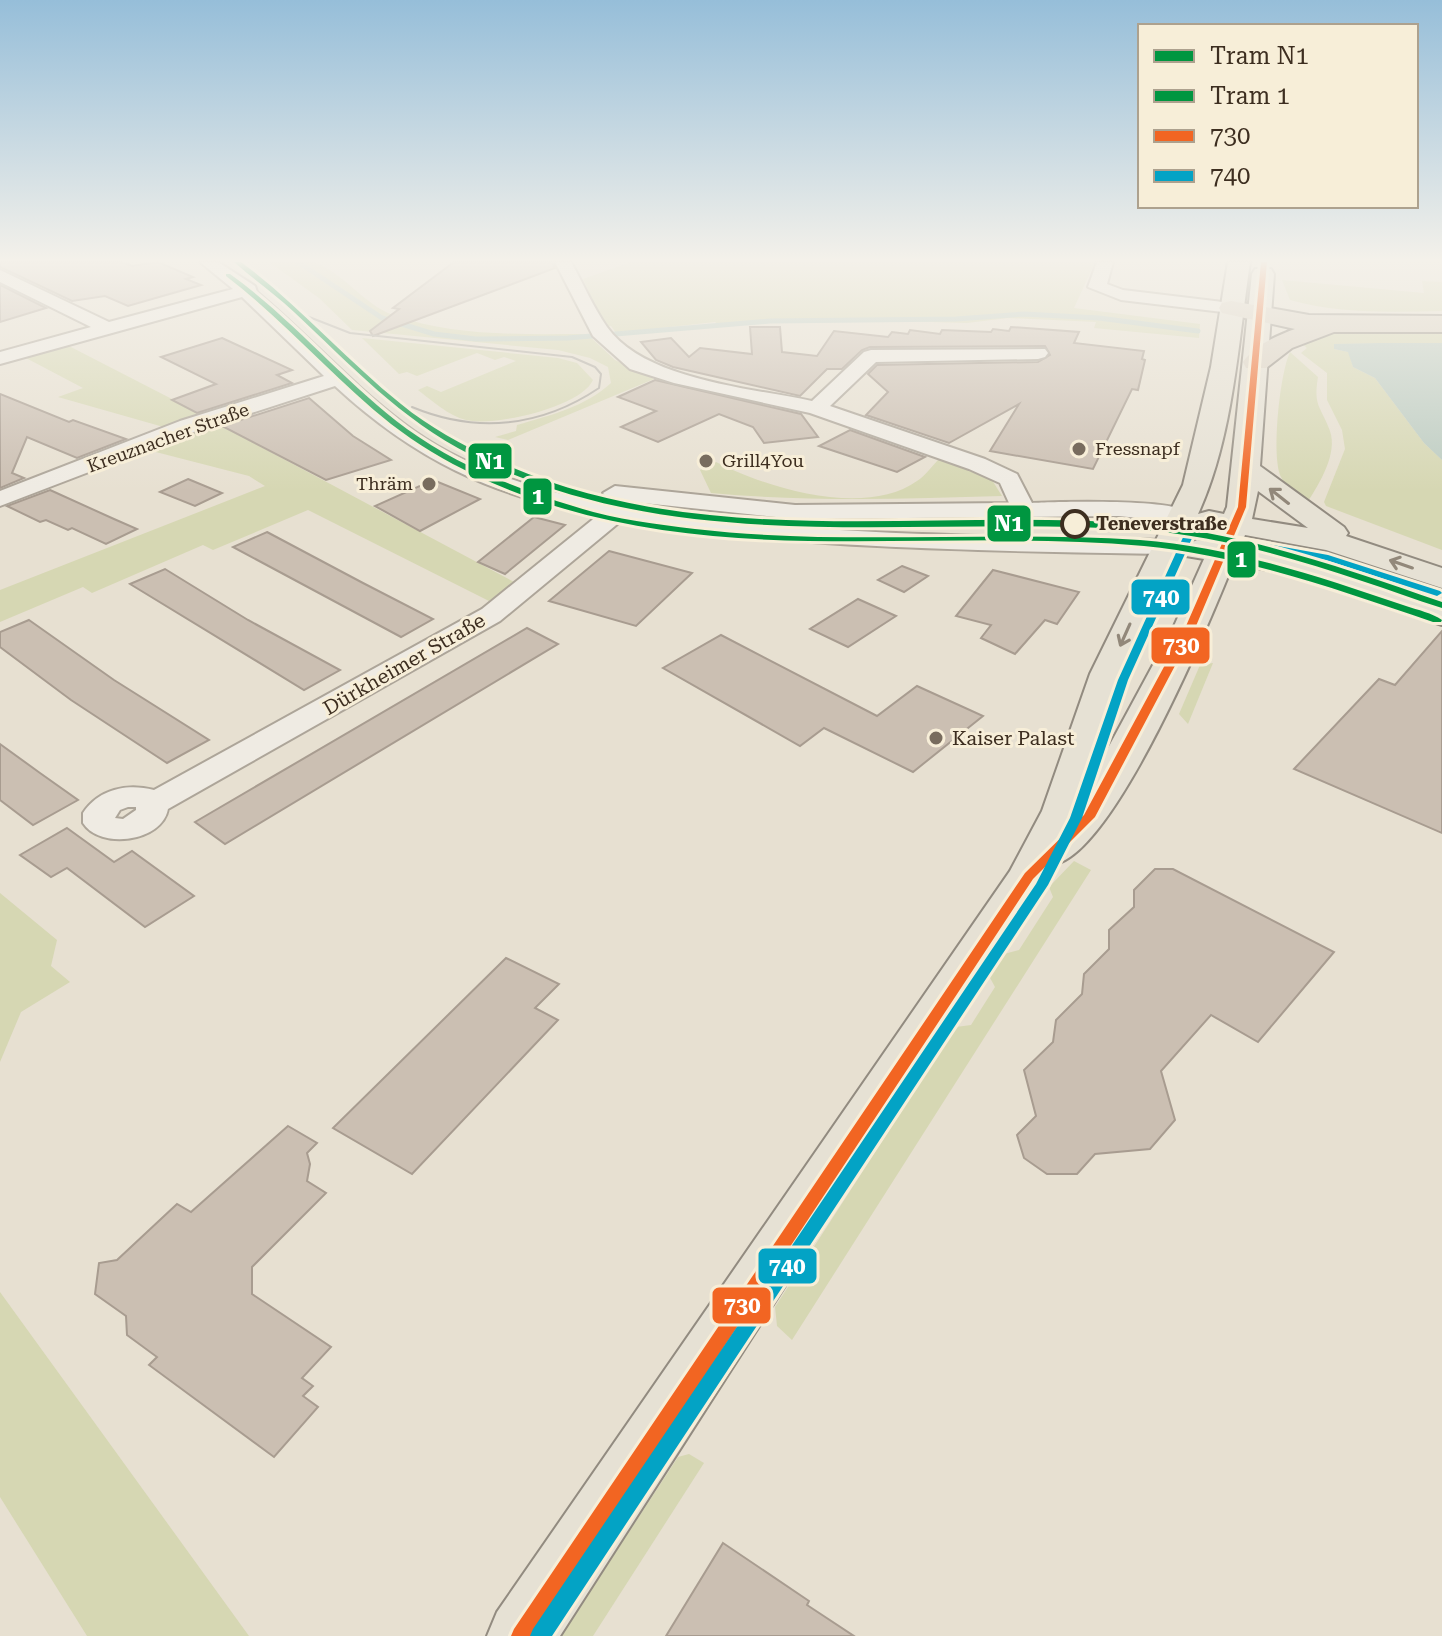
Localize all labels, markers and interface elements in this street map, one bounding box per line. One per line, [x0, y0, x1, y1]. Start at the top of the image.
legend [1138, 24, 1418, 208]
text: Tram N1 [1210, 42, 1309, 70]
text: Tram 1 [1210, 82, 1290, 110]
text: 730 [1210, 122, 1250, 150]
text: 740 [1210, 162, 1250, 190]
street label: Kreuznacher Straße [84, 398, 252, 477]
place label: Fressnapf [1095, 438, 1181, 459]
marker: Fressnapf [1070, 440, 1088, 458]
line badge: N1 [467, 442, 513, 480]
text: N1 [475, 449, 505, 474]
place label: Grill4You [722, 450, 804, 471]
marker: Grill4You [697, 452, 715, 470]
place label: Thräm [356, 473, 413, 494]
marker: Thräm [420, 475, 438, 493]
line badge: 1 [522, 477, 553, 516]
text: 1 [532, 484, 544, 509]
one-way arrow [1269, 487, 1290, 505]
line badge: N1 [986, 504, 1032, 543]
marker: Teneverstraße [1061, 510, 1089, 538]
text: N1 [994, 511, 1024, 536]
place label: Teneverstraße [1096, 513, 1228, 534]
line badge: 1 [1226, 540, 1257, 579]
text: 1 [1235, 547, 1247, 572]
one-way arrow [1389, 555, 1414, 570]
line badge: 740 [1130, 578, 1191, 616]
text: 740 [1143, 585, 1179, 610]
street label: Dürkheimer Straße [319, 608, 489, 720]
one-way arrow [1117, 623, 1132, 647]
line badge: 730 [1150, 626, 1211, 665]
text: 730 [1163, 633, 1199, 658]
place label: Kaiser Palast [952, 726, 1075, 750]
marker: Kaiser Palast [927, 729, 945, 747]
line badge: 740 [757, 1247, 818, 1285]
text: 740 [769, 1254, 805, 1279]
line badge: 730 [711, 1286, 772, 1325]
text: 730 [724, 1293, 760, 1318]

